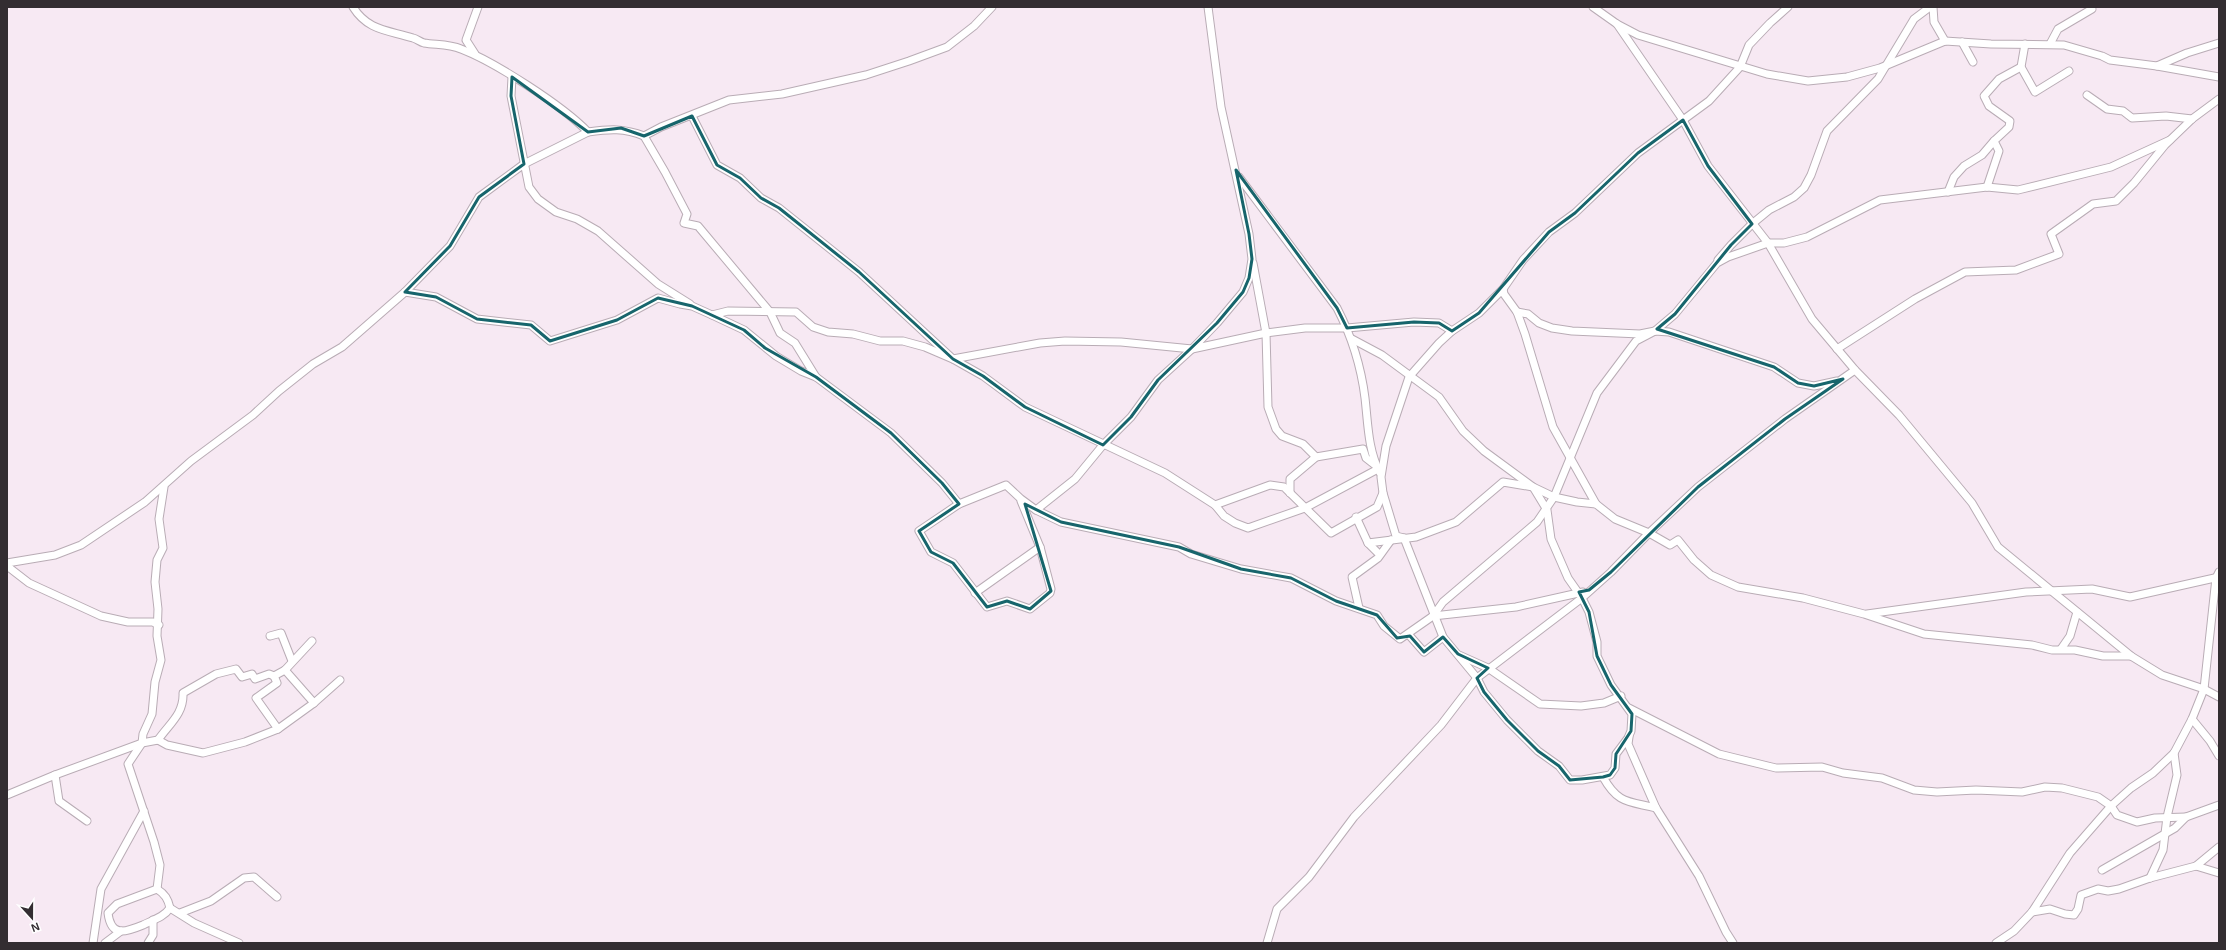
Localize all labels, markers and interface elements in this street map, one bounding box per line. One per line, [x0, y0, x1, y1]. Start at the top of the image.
north arrow [12, 898, 52, 938]
text: N [30, 920, 41, 934]

